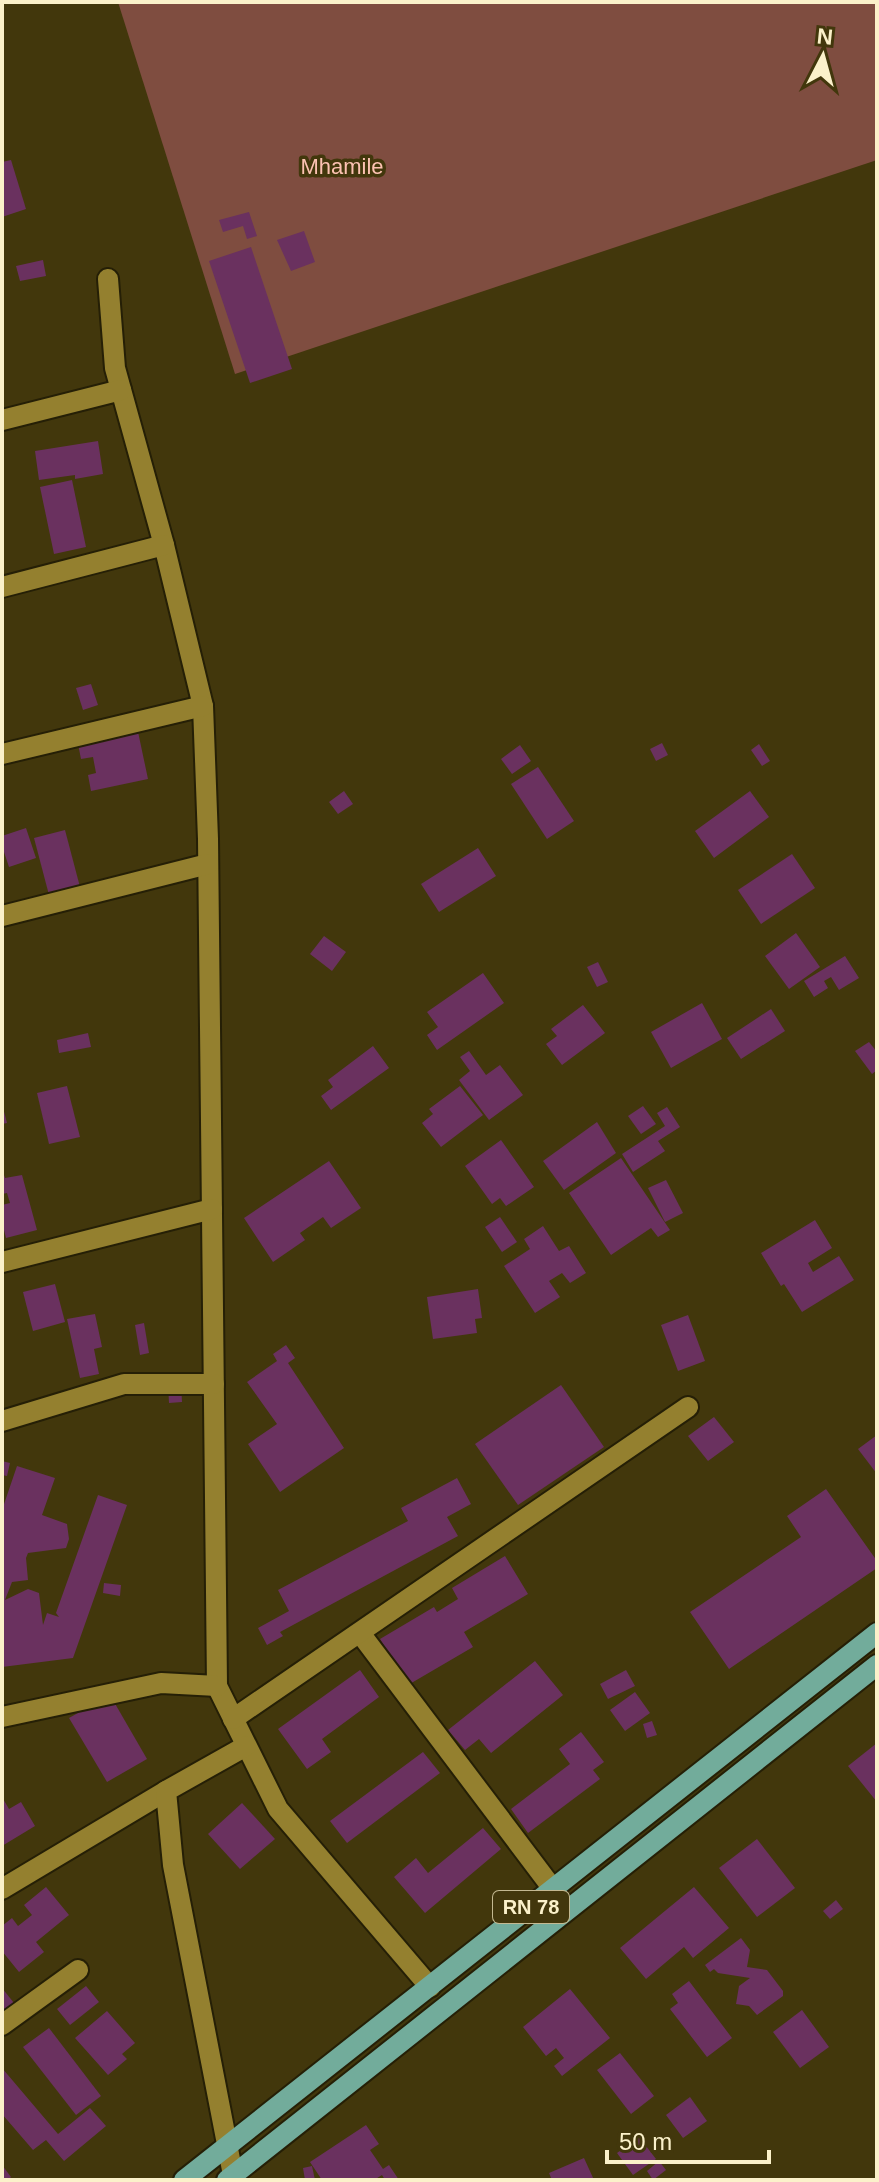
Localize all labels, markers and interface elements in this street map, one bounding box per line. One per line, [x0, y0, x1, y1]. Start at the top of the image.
north arrow [783, 16, 863, 96]
text: N [816, 23, 834, 50]
park label: Mhamile [300, 154, 384, 179]
road number: RN 78 [493, 1891, 569, 1923]
scale bar [607, 2114, 769, 2164]
text: 50 m [619, 2128, 672, 2155]

